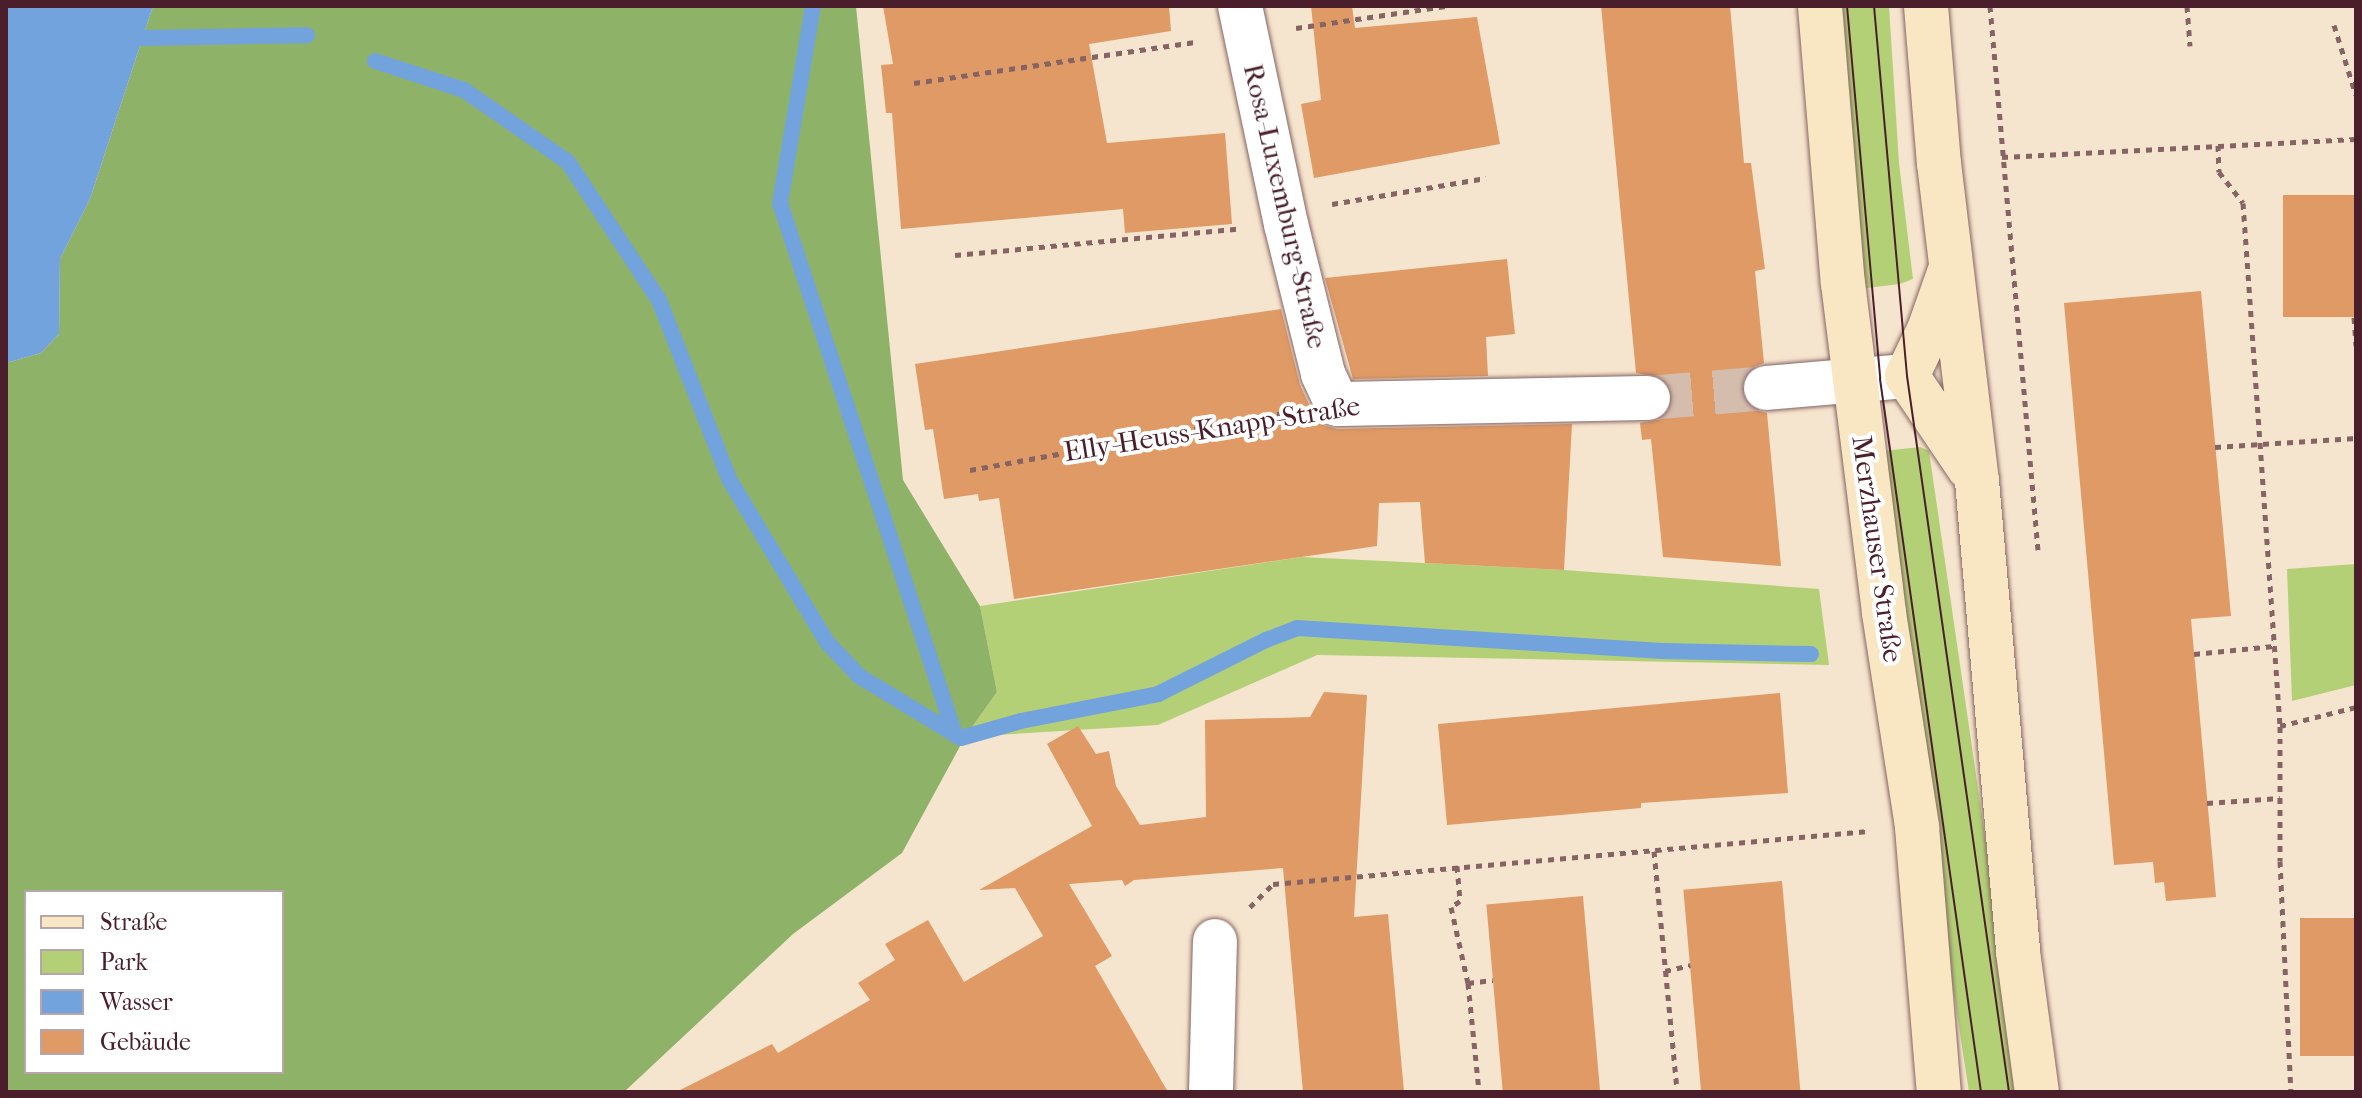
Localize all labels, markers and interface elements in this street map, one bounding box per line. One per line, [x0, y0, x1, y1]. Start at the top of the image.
street label: Rosa-Luxemburg-Straße [1236, 60, 1334, 352]
street label: Elly-Heuss-Knapp-Straße [1062, 389, 1362, 469]
street label: Merzhauser Straße [1844, 434, 1910, 664]
legend [24, 890, 284, 1074]
text: Straße [100, 908, 167, 936]
text: Park [100, 948, 148, 976]
text: Wasser [100, 988, 173, 1016]
text: Gebäude [100, 1028, 191, 1056]

